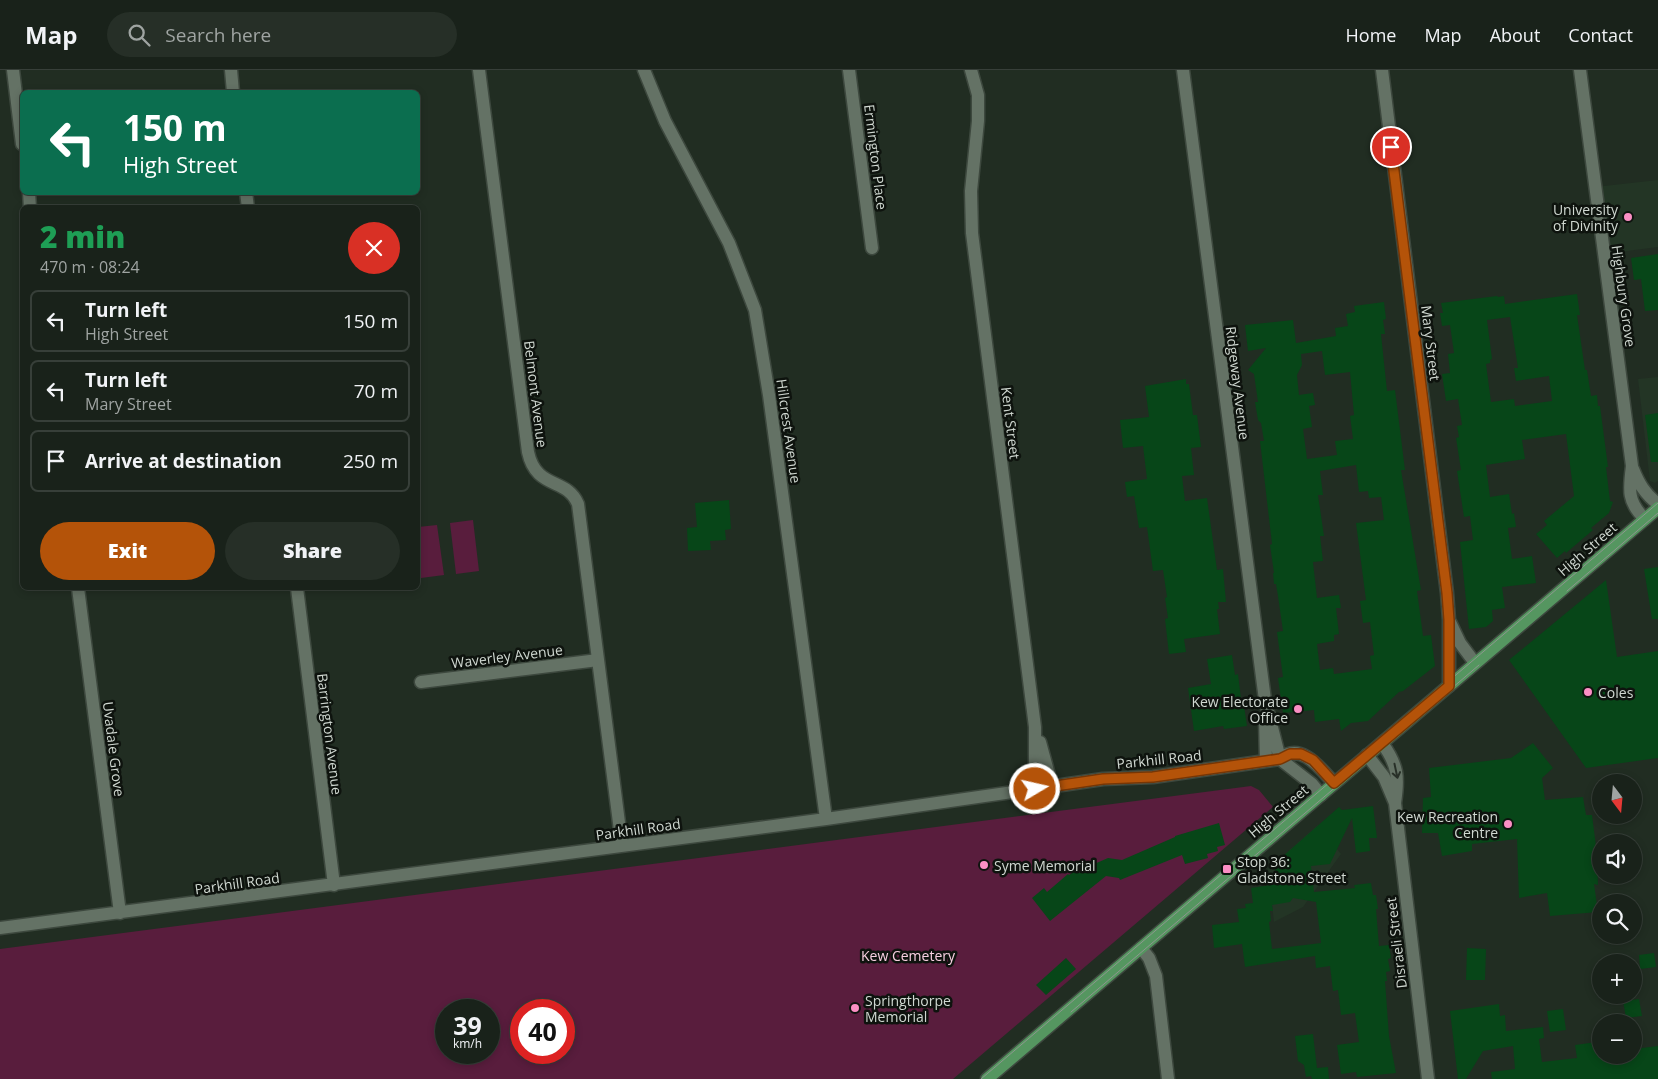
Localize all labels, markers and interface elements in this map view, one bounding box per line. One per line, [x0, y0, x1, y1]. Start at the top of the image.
search box [107, 12, 457, 57]
text: Map [25, 18, 77, 51]
icon: search [125, 21, 153, 49]
text: Search here [165, 22, 271, 48]
text: Home [1346, 23, 1396, 47]
text: Map [1424, 23, 1462, 47]
text: About [1490, 23, 1540, 47]
text: Contact [1568, 23, 1633, 47]
street label: Ermington Place [860, 103, 892, 211]
text: 150 m [123, 104, 227, 151]
icon: left [40, 110, 105, 175]
pin [1370, 126, 1412, 168]
icon: arrive [1377, 133, 1405, 161]
text: High Street [123, 149, 237, 179]
place label: University of Divinity [1553, 200, 1619, 235]
marker: University of Divinity [1622, 211, 1634, 223]
text: 2 min [40, 216, 125, 257]
button: close [348, 222, 400, 274]
street label: Highbury Grove [1607, 244, 1641, 348]
text: 470 m · 08:24 [40, 256, 140, 278]
text: Turn left [85, 297, 167, 323]
street label: Mary Street [1417, 304, 1445, 382]
icon: left [42, 307, 70, 335]
text: 150 m [343, 308, 398, 334]
text: High Street [85, 323, 168, 345]
street label: Ridgeway Avenue [1222, 325, 1254, 441]
street label: Belmont Avenue [520, 339, 552, 449]
text: Turn left [85, 367, 167, 393]
icon: left [42, 377, 70, 405]
text: 70 m [354, 378, 398, 404]
street label: Hillcrest Avenue [772, 378, 806, 485]
street label: Kent Street [997, 386, 1025, 460]
text: Mary Street [85, 393, 172, 415]
icon: arrive [42, 447, 70, 475]
text: Arrive at destination [85, 448, 282, 474]
text: 250 m [343, 448, 398, 474]
street label: High Street [1553, 518, 1621, 580]
button: Exit [40, 522, 215, 580]
button: Share [225, 522, 400, 580]
street label: Waverley Avenue [450, 640, 564, 672]
street label: Barrington Avenue [313, 672, 347, 796]
place label: Coles [1598, 683, 1634, 702]
marker: Coles [1582, 686, 1594, 698]
place label: Kew Electorate Office [1191, 692, 1288, 727]
street label: Uvadale Grove [99, 700, 129, 798]
marker: Kew Electorate Office [1292, 703, 1304, 715]
street label: Parkhill Road [1115, 745, 1203, 773]
position arrow [1008, 762, 1060, 814]
one-way arrow [1392, 763, 1401, 779]
north arrow [1592, 774, 1642, 824]
map controls [1592, 774, 1642, 1064]
street label: High Street [1244, 780, 1312, 842]
place label: Kew Recreation Centre [1397, 807, 1498, 842]
street label: Parkhill Road [594, 814, 682, 844]
marker: Kew Recreation Centre [1502, 818, 1514, 830]
button: sound [1592, 834, 1642, 884]
place label: Stop 36: Gladstone Street [1237, 852, 1346, 887]
place label: Syme Memorial [994, 856, 1096, 875]
marker: Syme Memorial [978, 859, 990, 871]
marker: Stop 36: Gladstone Street [1221, 863, 1233, 875]
street label: Parkhill Road [193, 868, 281, 898]
button: search [1592, 894, 1642, 944]
street label: Disraeli Street [1381, 896, 1411, 990]
park label: Kew Cemetery [861, 946, 956, 965]
button: + [1592, 954, 1642, 1004]
place label: Springthorpe Memorial [865, 991, 951, 1026]
speed limit sign: 40 [510, 999, 575, 1064]
marker: Springthorpe Memorial [849, 1002, 861, 1014]
text: 39 [453, 1008, 482, 1042]
button: − [1592, 1014, 1642, 1064]
text: km/h [453, 1035, 482, 1052]

